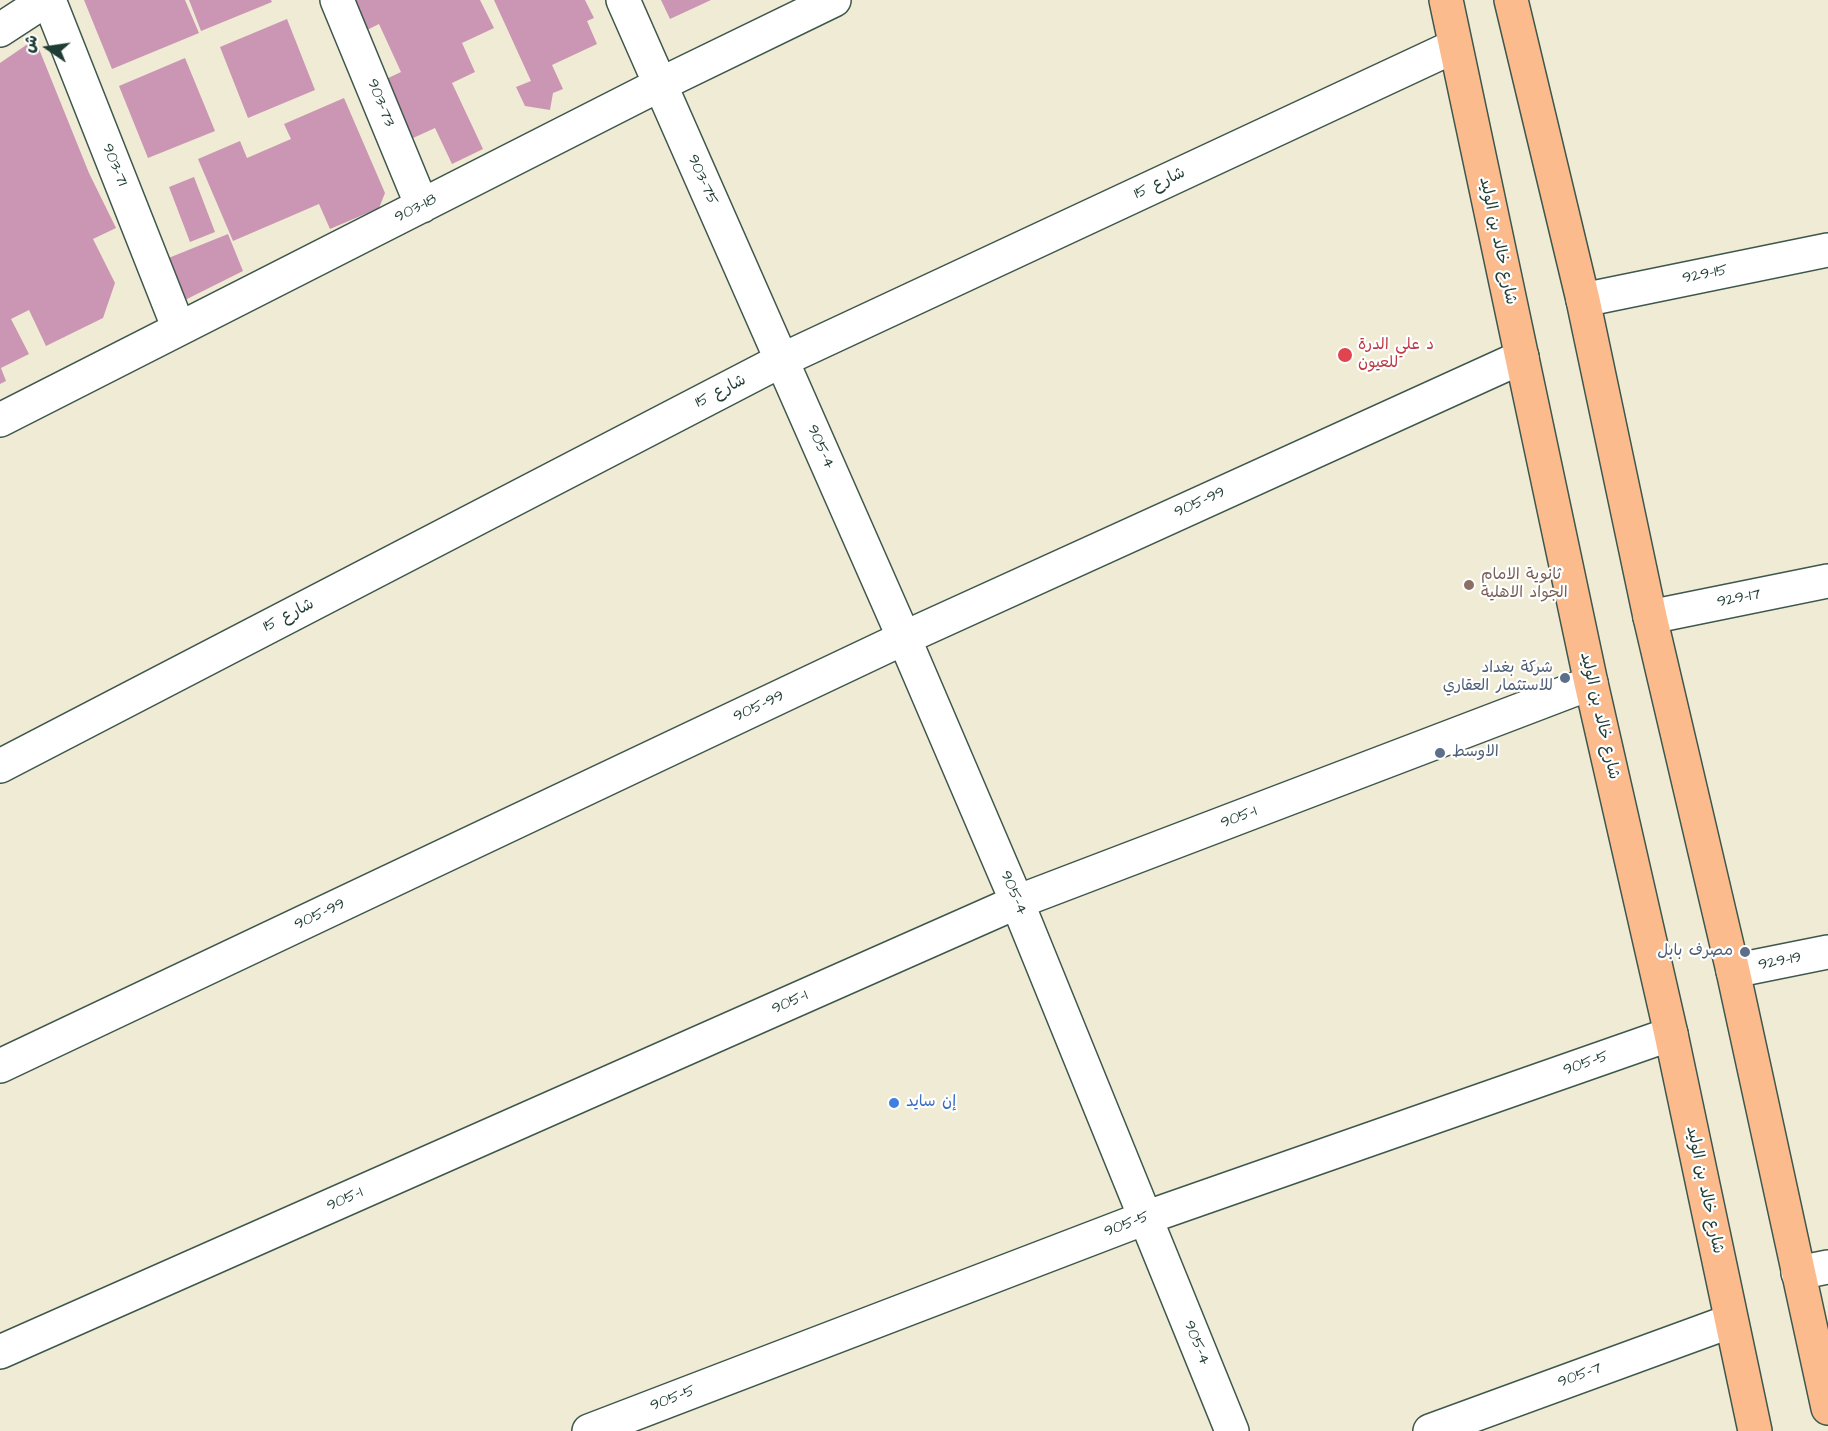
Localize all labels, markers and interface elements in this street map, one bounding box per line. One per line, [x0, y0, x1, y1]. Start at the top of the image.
north arrow [18, 18, 78, 78]
text: ش [18, 33, 43, 55]
street label: 903-73 [362, 76, 398, 130]
street label: 903-71 [97, 141, 131, 189]
street label: 903-75 [682, 152, 722, 208]
street label: شارع 15 [1131, 164, 1189, 204]
street label: شارع خالد بن الوليد [1474, 175, 1520, 307]
street label: 903-18 [392, 190, 440, 228]
street label: 929-15 [1681, 261, 1729, 289]
place label: د علي الدرة للعيون [1358, 336, 1434, 374]
marker: د علي الدرة للعيون [1336, 346, 1354, 364]
street label: شارع 15 [692, 371, 750, 413]
street label: 905-4 [802, 422, 838, 472]
street label: 905-99 [1172, 483, 1228, 523]
place label: ثانوية الامام الجواد الاهلية [1481, 566, 1568, 604]
marker: ثانوية الامام الجواد الاهلية [1462, 578, 1476, 592]
street label: 929-17 [1715, 585, 1763, 613]
street label: شارع 15 [260, 595, 318, 637]
street label: شارع خالد بن الوليد [1575, 651, 1623, 781]
place label: شركة بغداد للاستثمار العقاري [1443, 659, 1553, 697]
marker: شركة بغداد للاستثمار العقاري [1558, 671, 1572, 685]
street label: 905-99 [731, 687, 787, 727]
place label: الاوسط [1452, 743, 1499, 763]
marker: الاوسط [1433, 746, 1447, 760]
street label: 905-1 [1218, 802, 1260, 834]
street label: 905-4 [995, 868, 1031, 918]
street label: 905-99 [292, 895, 348, 935]
place label: مصرف بابل [1657, 942, 1733, 962]
marker: مصرف بابل [1738, 945, 1752, 959]
street label: 929-19 [1757, 948, 1803, 976]
street label: 905-1 [769, 987, 811, 1019]
street label: 905-5 [1561, 1047, 1611, 1081]
place label: إن سايد [906, 1093, 956, 1113]
marker: إن سايد [887, 1096, 901, 1110]
street label: شارع خالد بن الوليد [1681, 1124, 1727, 1256]
street label: 905-1 [324, 1184, 366, 1216]
street label: 905-5 [1102, 1208, 1152, 1242]
street label: 905-4 [1178, 1318, 1214, 1368]
street label: 905-7 [1555, 1359, 1605, 1393]
street label: 905-5 [648, 1382, 698, 1416]

